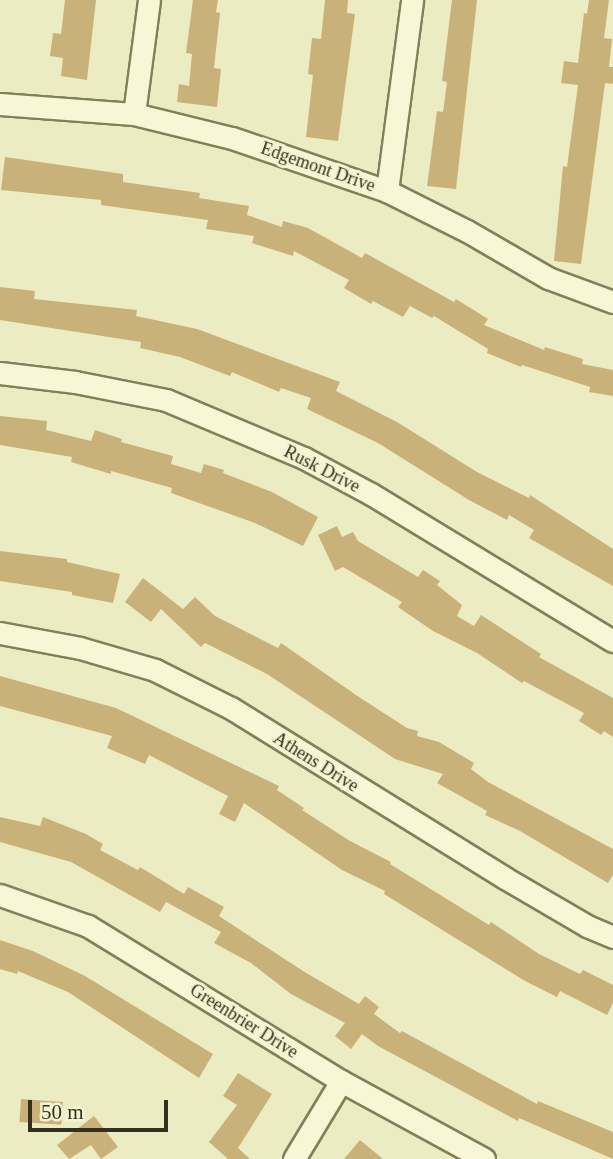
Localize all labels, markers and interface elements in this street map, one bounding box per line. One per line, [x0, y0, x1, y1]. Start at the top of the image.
street label: Edgemont Drive [258, 137, 378, 197]
street label: Rusk Drive [280, 441, 364, 497]
street label: Athens Drive [269, 727, 363, 797]
street label: Greenbrier Drive [186, 979, 302, 1063]
scale bar [32, 1086, 172, 1130]
text: 50 m [41, 1100, 84, 1124]

